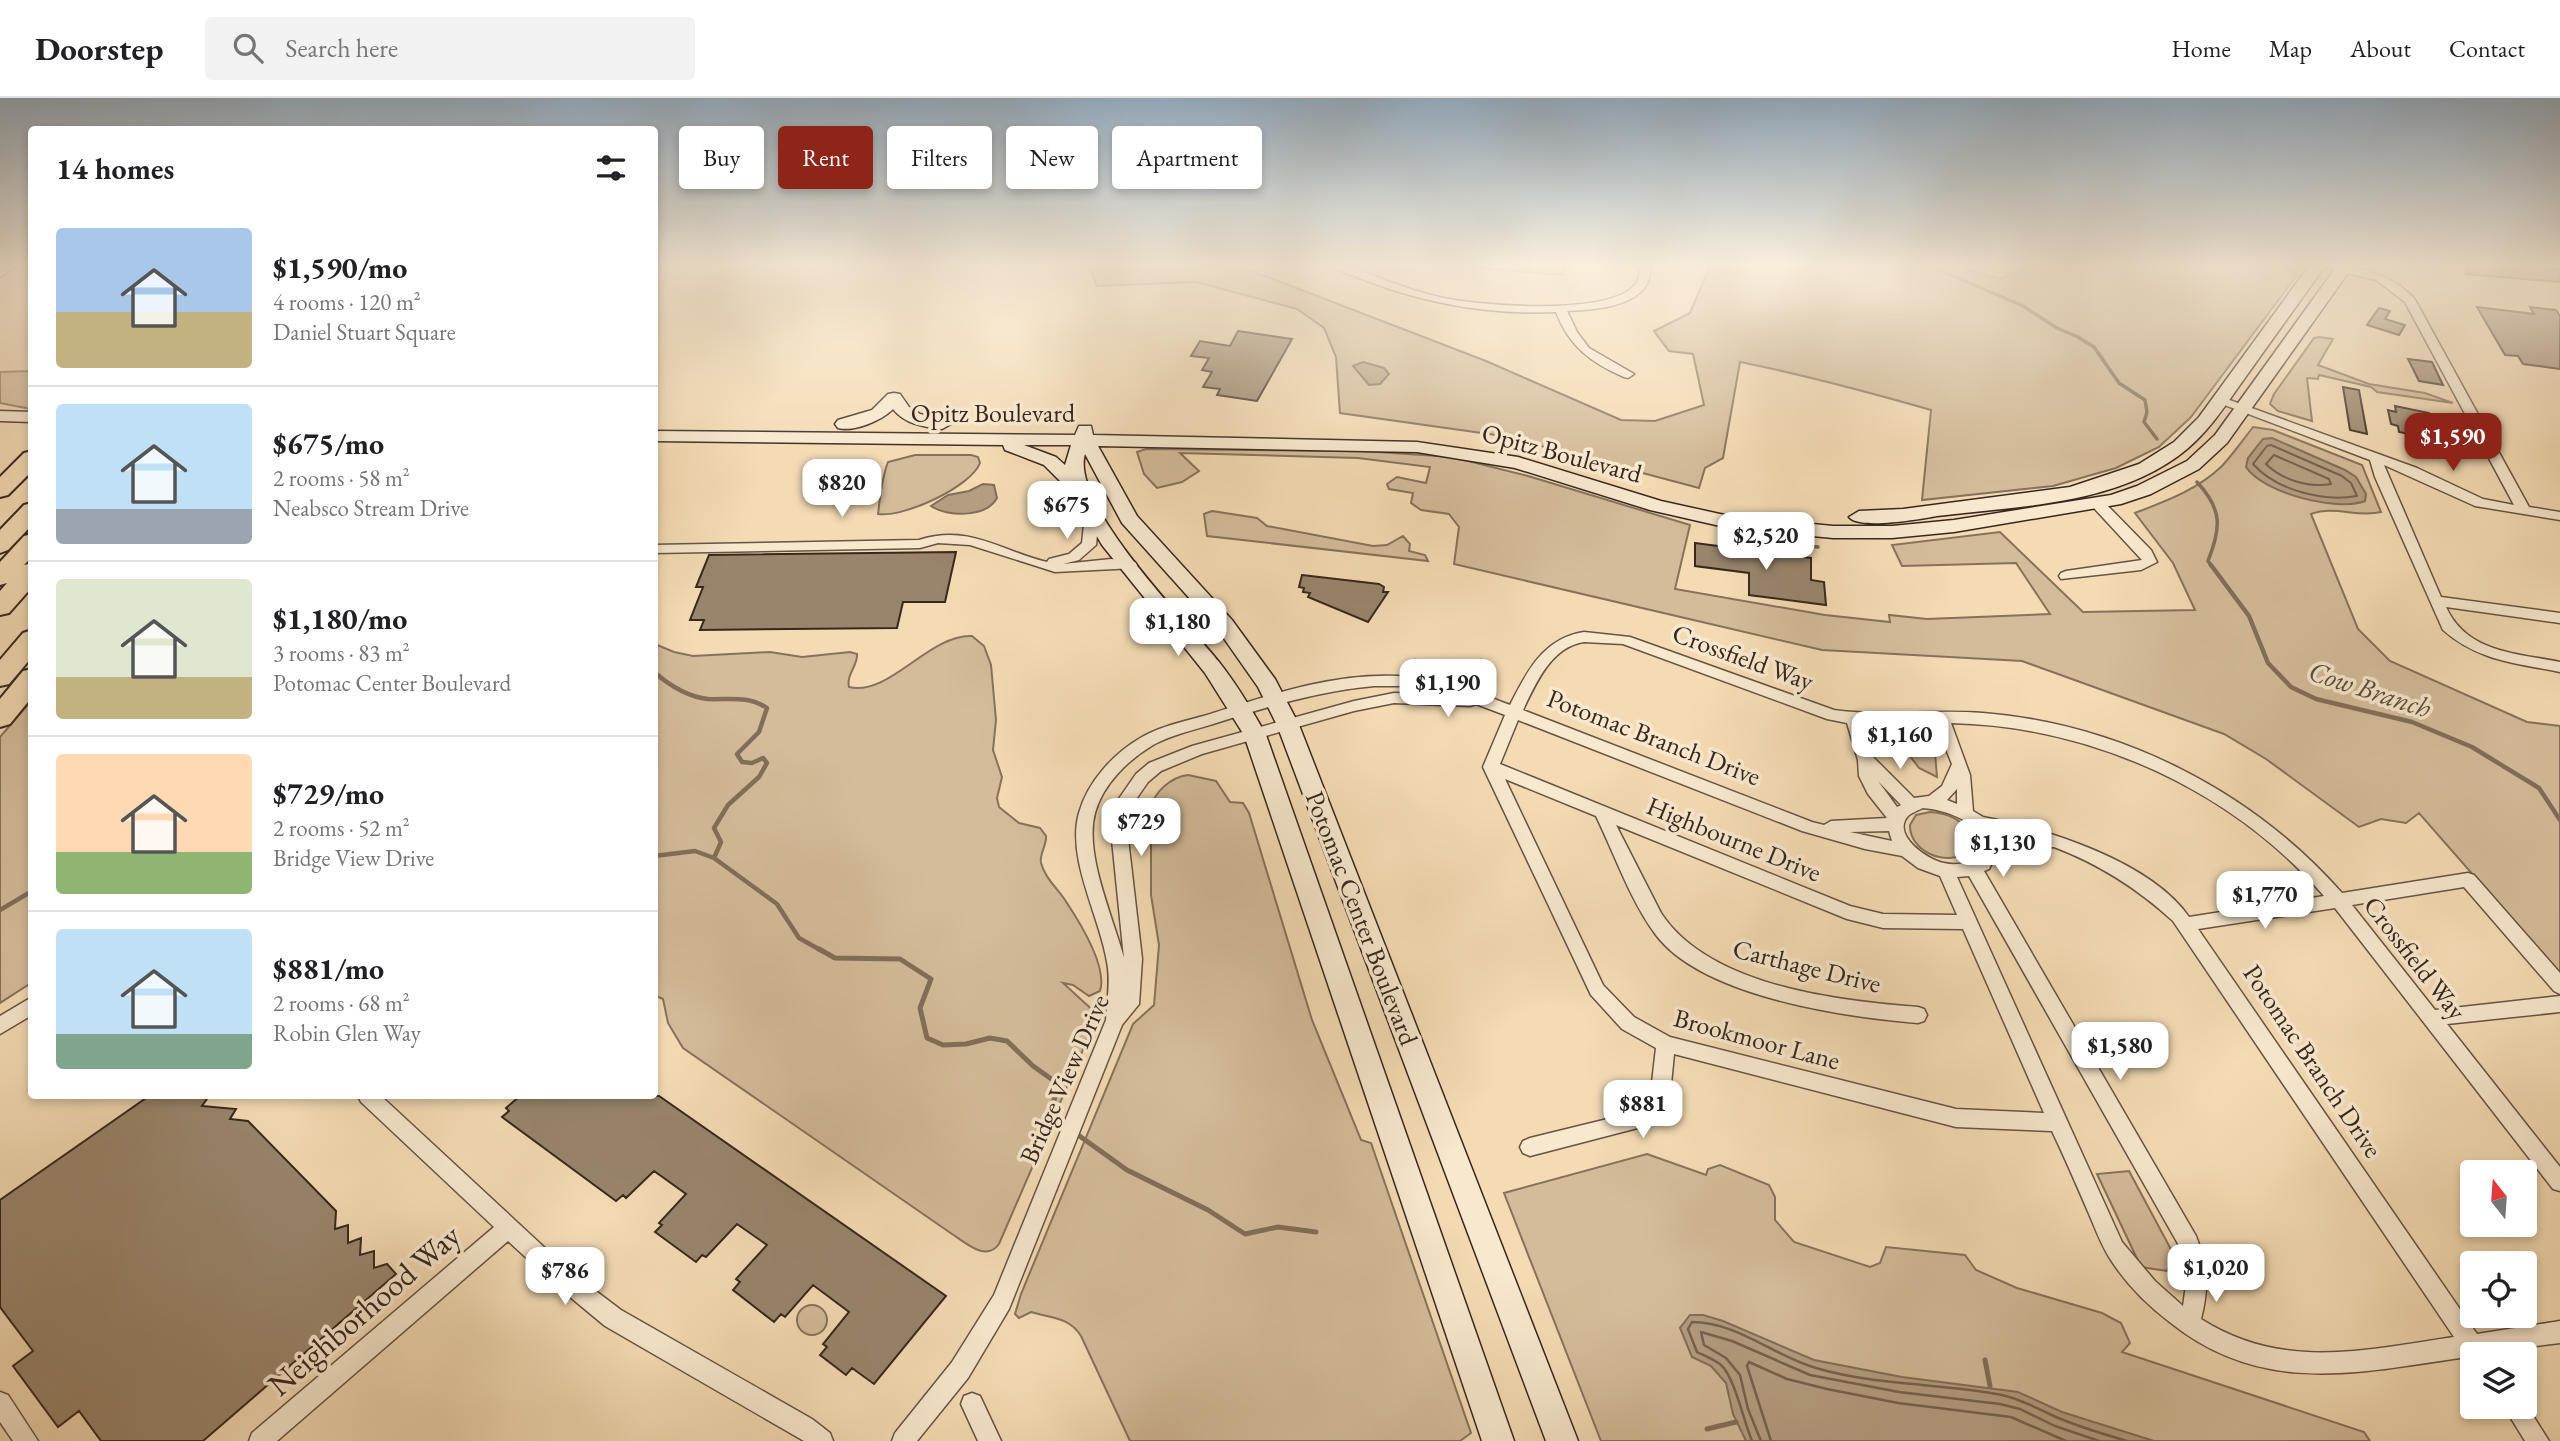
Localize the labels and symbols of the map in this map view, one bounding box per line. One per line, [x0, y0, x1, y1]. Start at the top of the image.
street label: Opitz Boulevard [911, 396, 1076, 430]
pin: $1,590 [2396, 414, 2510, 473]
street label: Opitz Boulevard [1478, 415, 1647, 491]
pin: $820 [801, 460, 883, 519]
pin: $675 [1026, 482, 1108, 541]
pin: $2,520 [1709, 512, 1823, 572]
pin: $1,180 [1121, 598, 1235, 658]
street label: Crossfield Way [1668, 616, 1819, 698]
water label: Cow Branch [2304, 652, 2436, 726]
pin: $1,190 [1391, 660, 1505, 719]
street label: Potomac Branch Drive [1542, 681, 1766, 793]
pin: $1,160 [1843, 712, 1957, 771]
street label: Potomac Center Boulevard [1298, 786, 1426, 1051]
street label: Highbourne Drive [1642, 789, 1826, 889]
pin: $729 [1100, 798, 1182, 858]
pin: $1,130 [1946, 820, 2060, 879]
pin: $1,770 [2208, 872, 2322, 931]
street label: Crossfield Way [2356, 889, 2474, 1027]
street label: Carthage Drive [1729, 931, 1885, 1001]
street label: Potomac Branch Drive [2236, 958, 2390, 1164]
street label: Bridge View Drive [1011, 989, 1117, 1169]
street label: Brookmoor Lane [1670, 1000, 1844, 1078]
pin: $1,580 [2063, 1023, 2177, 1082]
pin: $881 [1602, 1080, 1684, 1140]
north arrow [2460, 1160, 2538, 1237]
street label: Neighborhood Way [259, 1214, 470, 1405]
pin: $1,020 [2159, 1244, 2273, 1304]
pin: $786 [524, 1248, 606, 1307]

